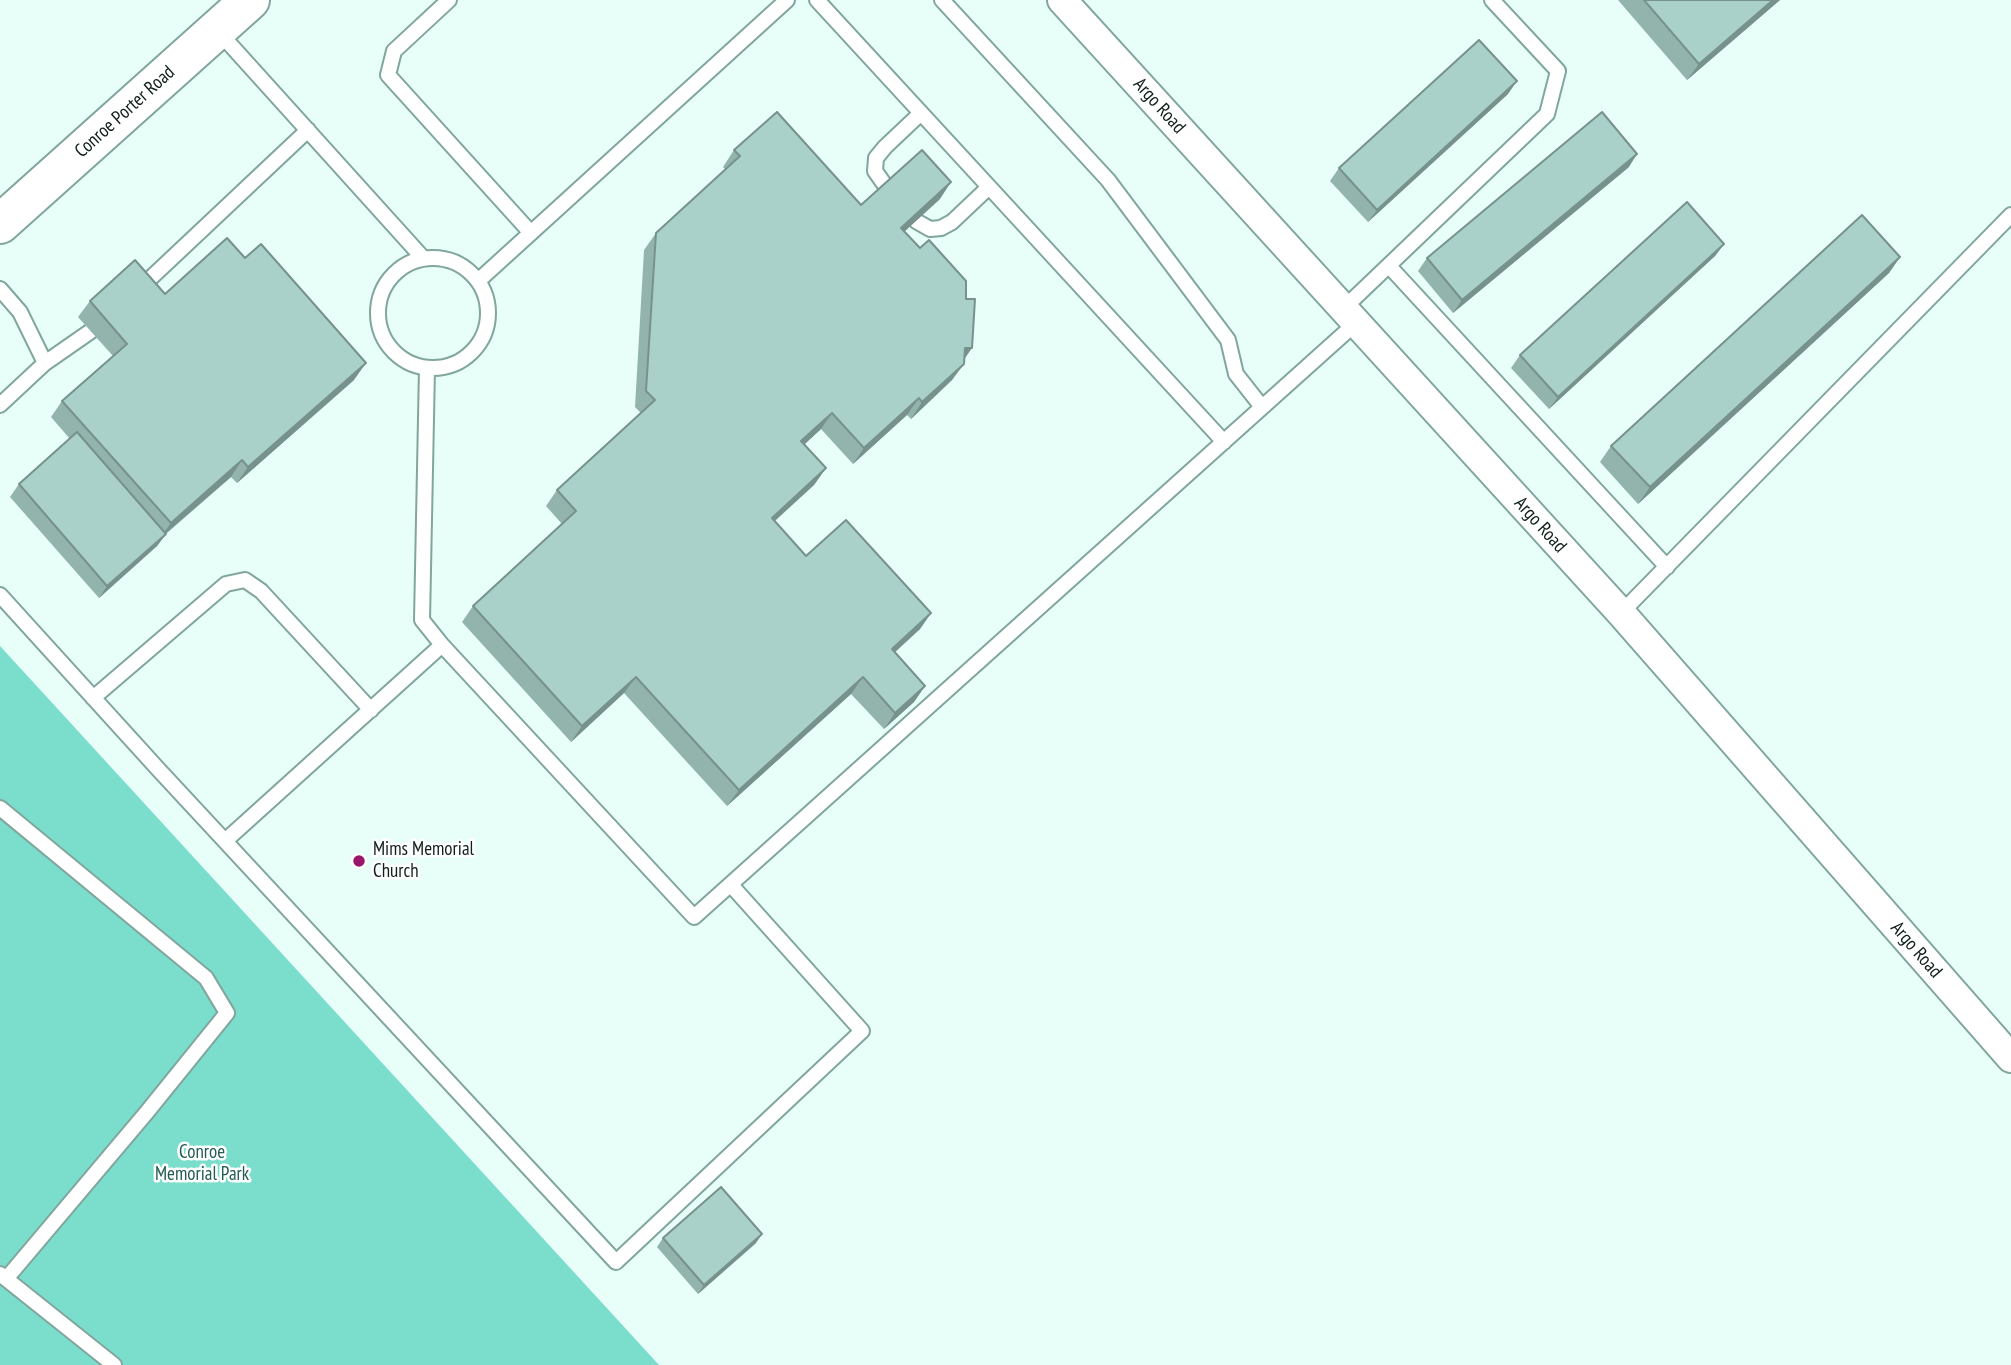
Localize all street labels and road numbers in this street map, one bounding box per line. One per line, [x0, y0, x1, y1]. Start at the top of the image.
street label: Conroe Porter Road [70, 61, 180, 163]
street label: Argo Road [1128, 73, 1190, 139]
street label: Argo Road [1509, 492, 1571, 558]
street label: Argo Road [1885, 917, 1947, 983]

